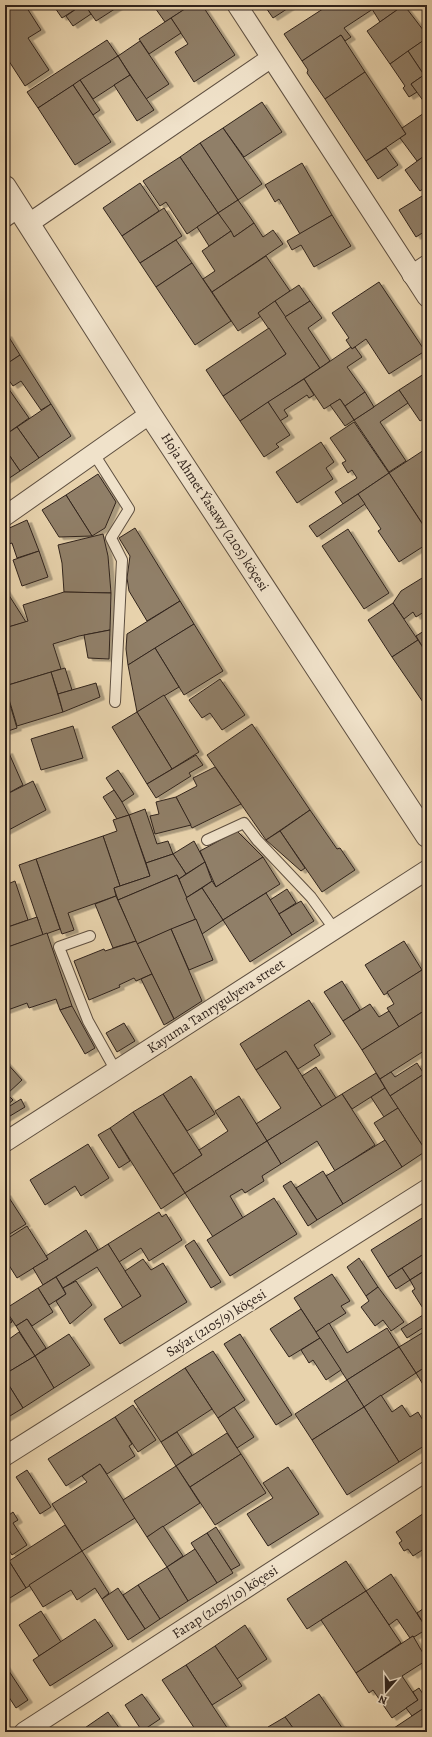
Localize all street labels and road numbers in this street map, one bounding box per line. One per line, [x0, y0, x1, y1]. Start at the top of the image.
street label: Hoja Ahmet Ýasawy (2105) köçesi [157, 429, 273, 595]
street label: Kayuma Tanrygulyeva street [143, 954, 289, 1058]
street label: Saýat (2105/9) köçesi [162, 1284, 270, 1362]
street label: Farap (2105/10) köçesi [168, 1561, 282, 1643]

